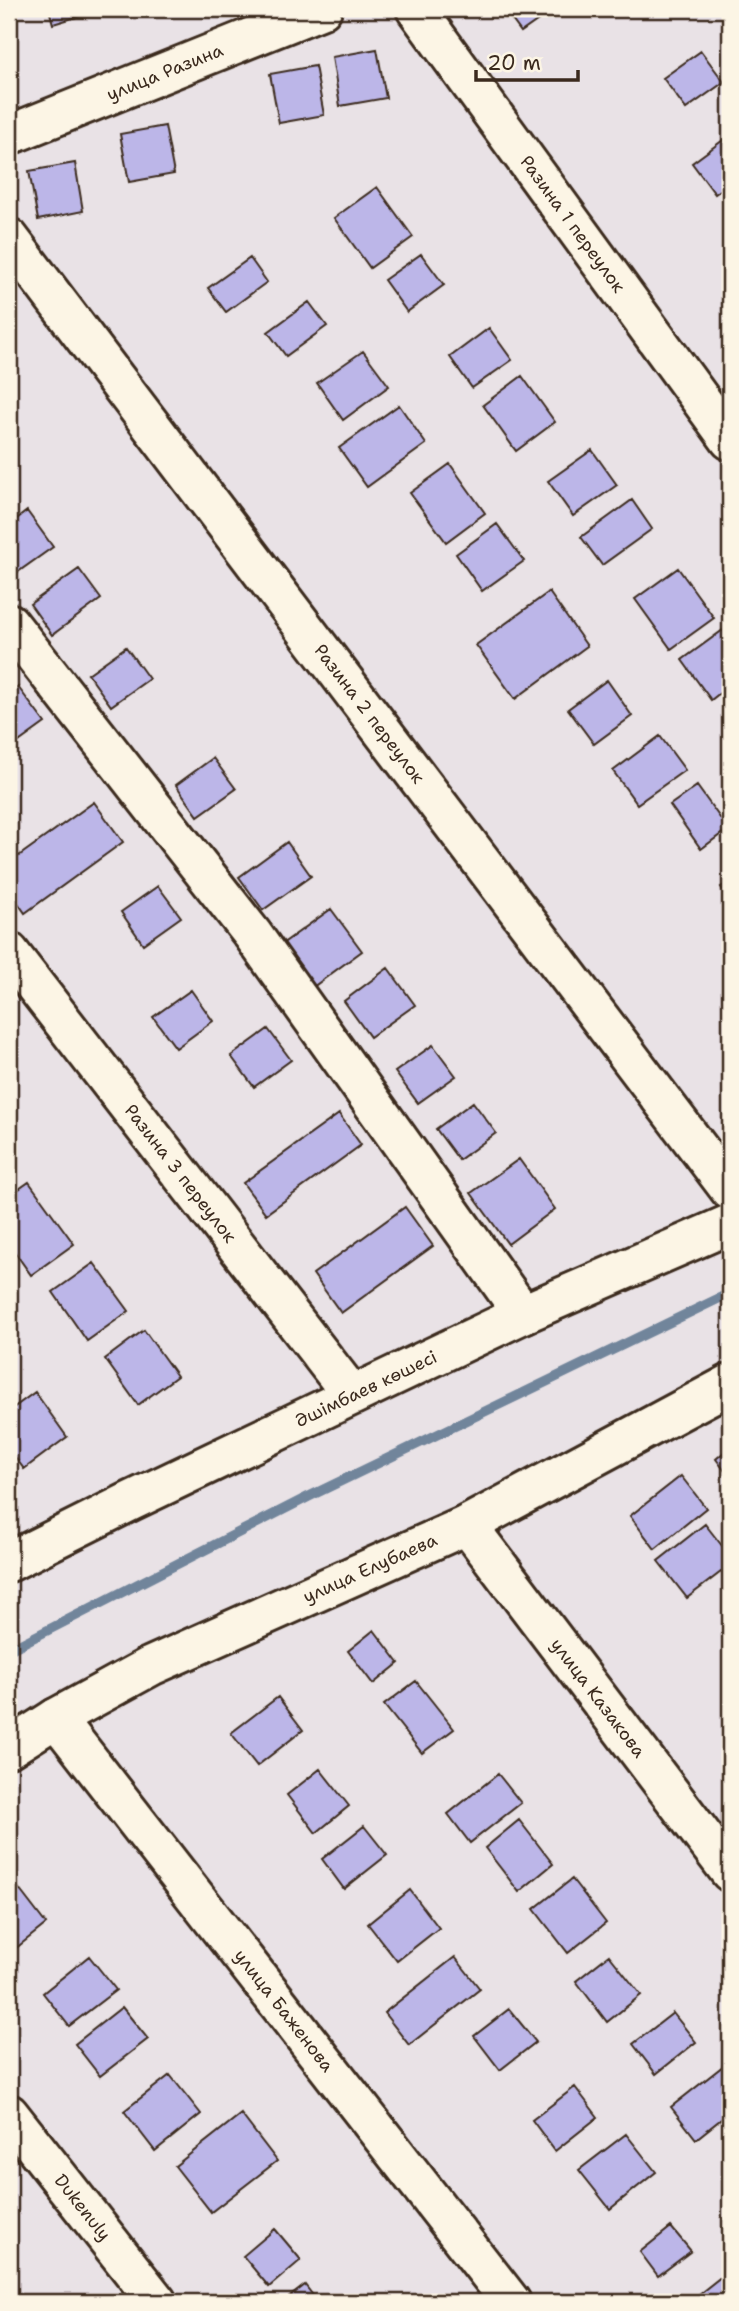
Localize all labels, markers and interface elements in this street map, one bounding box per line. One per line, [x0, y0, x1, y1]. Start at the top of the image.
street label: улица Разина [103, 38, 227, 106]
scale bar [476, 38, 578, 82]
text: 20 m [487, 49, 541, 77]
street label: Разина 1 переулок [515, 151, 631, 298]
street label: Разина 2 переулок [309, 639, 430, 789]
street label: Разина 3 переулок [119, 1099, 242, 1248]
street label: Әшімбаев көшесі [291, 1345, 441, 1433]
street label: улица Елубаева [299, 1528, 441, 1609]
street label: улица Казакова [545, 1633, 651, 1763]
street label: улица Баженова [229, 1944, 339, 2077]
street label: Dukenuly [49, 2169, 116, 2246]

